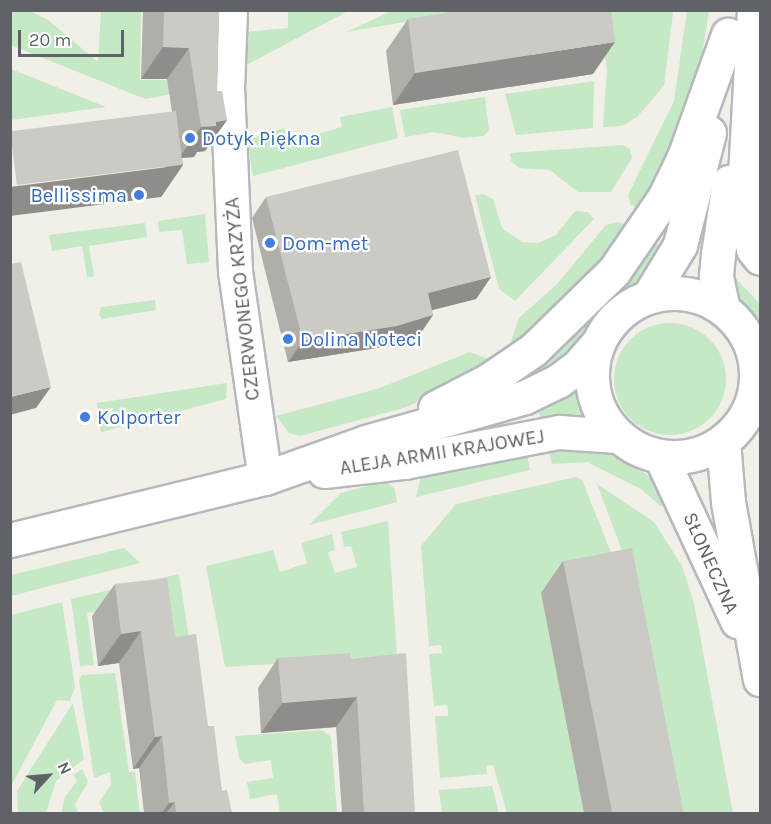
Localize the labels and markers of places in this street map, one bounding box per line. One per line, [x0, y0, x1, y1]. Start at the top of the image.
place label: Dotyk Piękna [202, 126, 321, 150]
marker: Dotyk Piękna [183, 131, 197, 145]
place label: Bellissima [30, 183, 127, 207]
marker: Bellissima [132, 188, 146, 202]
place label: Dom-met [282, 231, 368, 255]
marker: Dom-met [263, 236, 277, 250]
place label: Dolina Noteci [300, 327, 422, 351]
marker: Dolina Noteci [281, 332, 295, 346]
place label: Kolporter [97, 405, 181, 429]
marker: Kolporter [78, 410, 92, 424]

